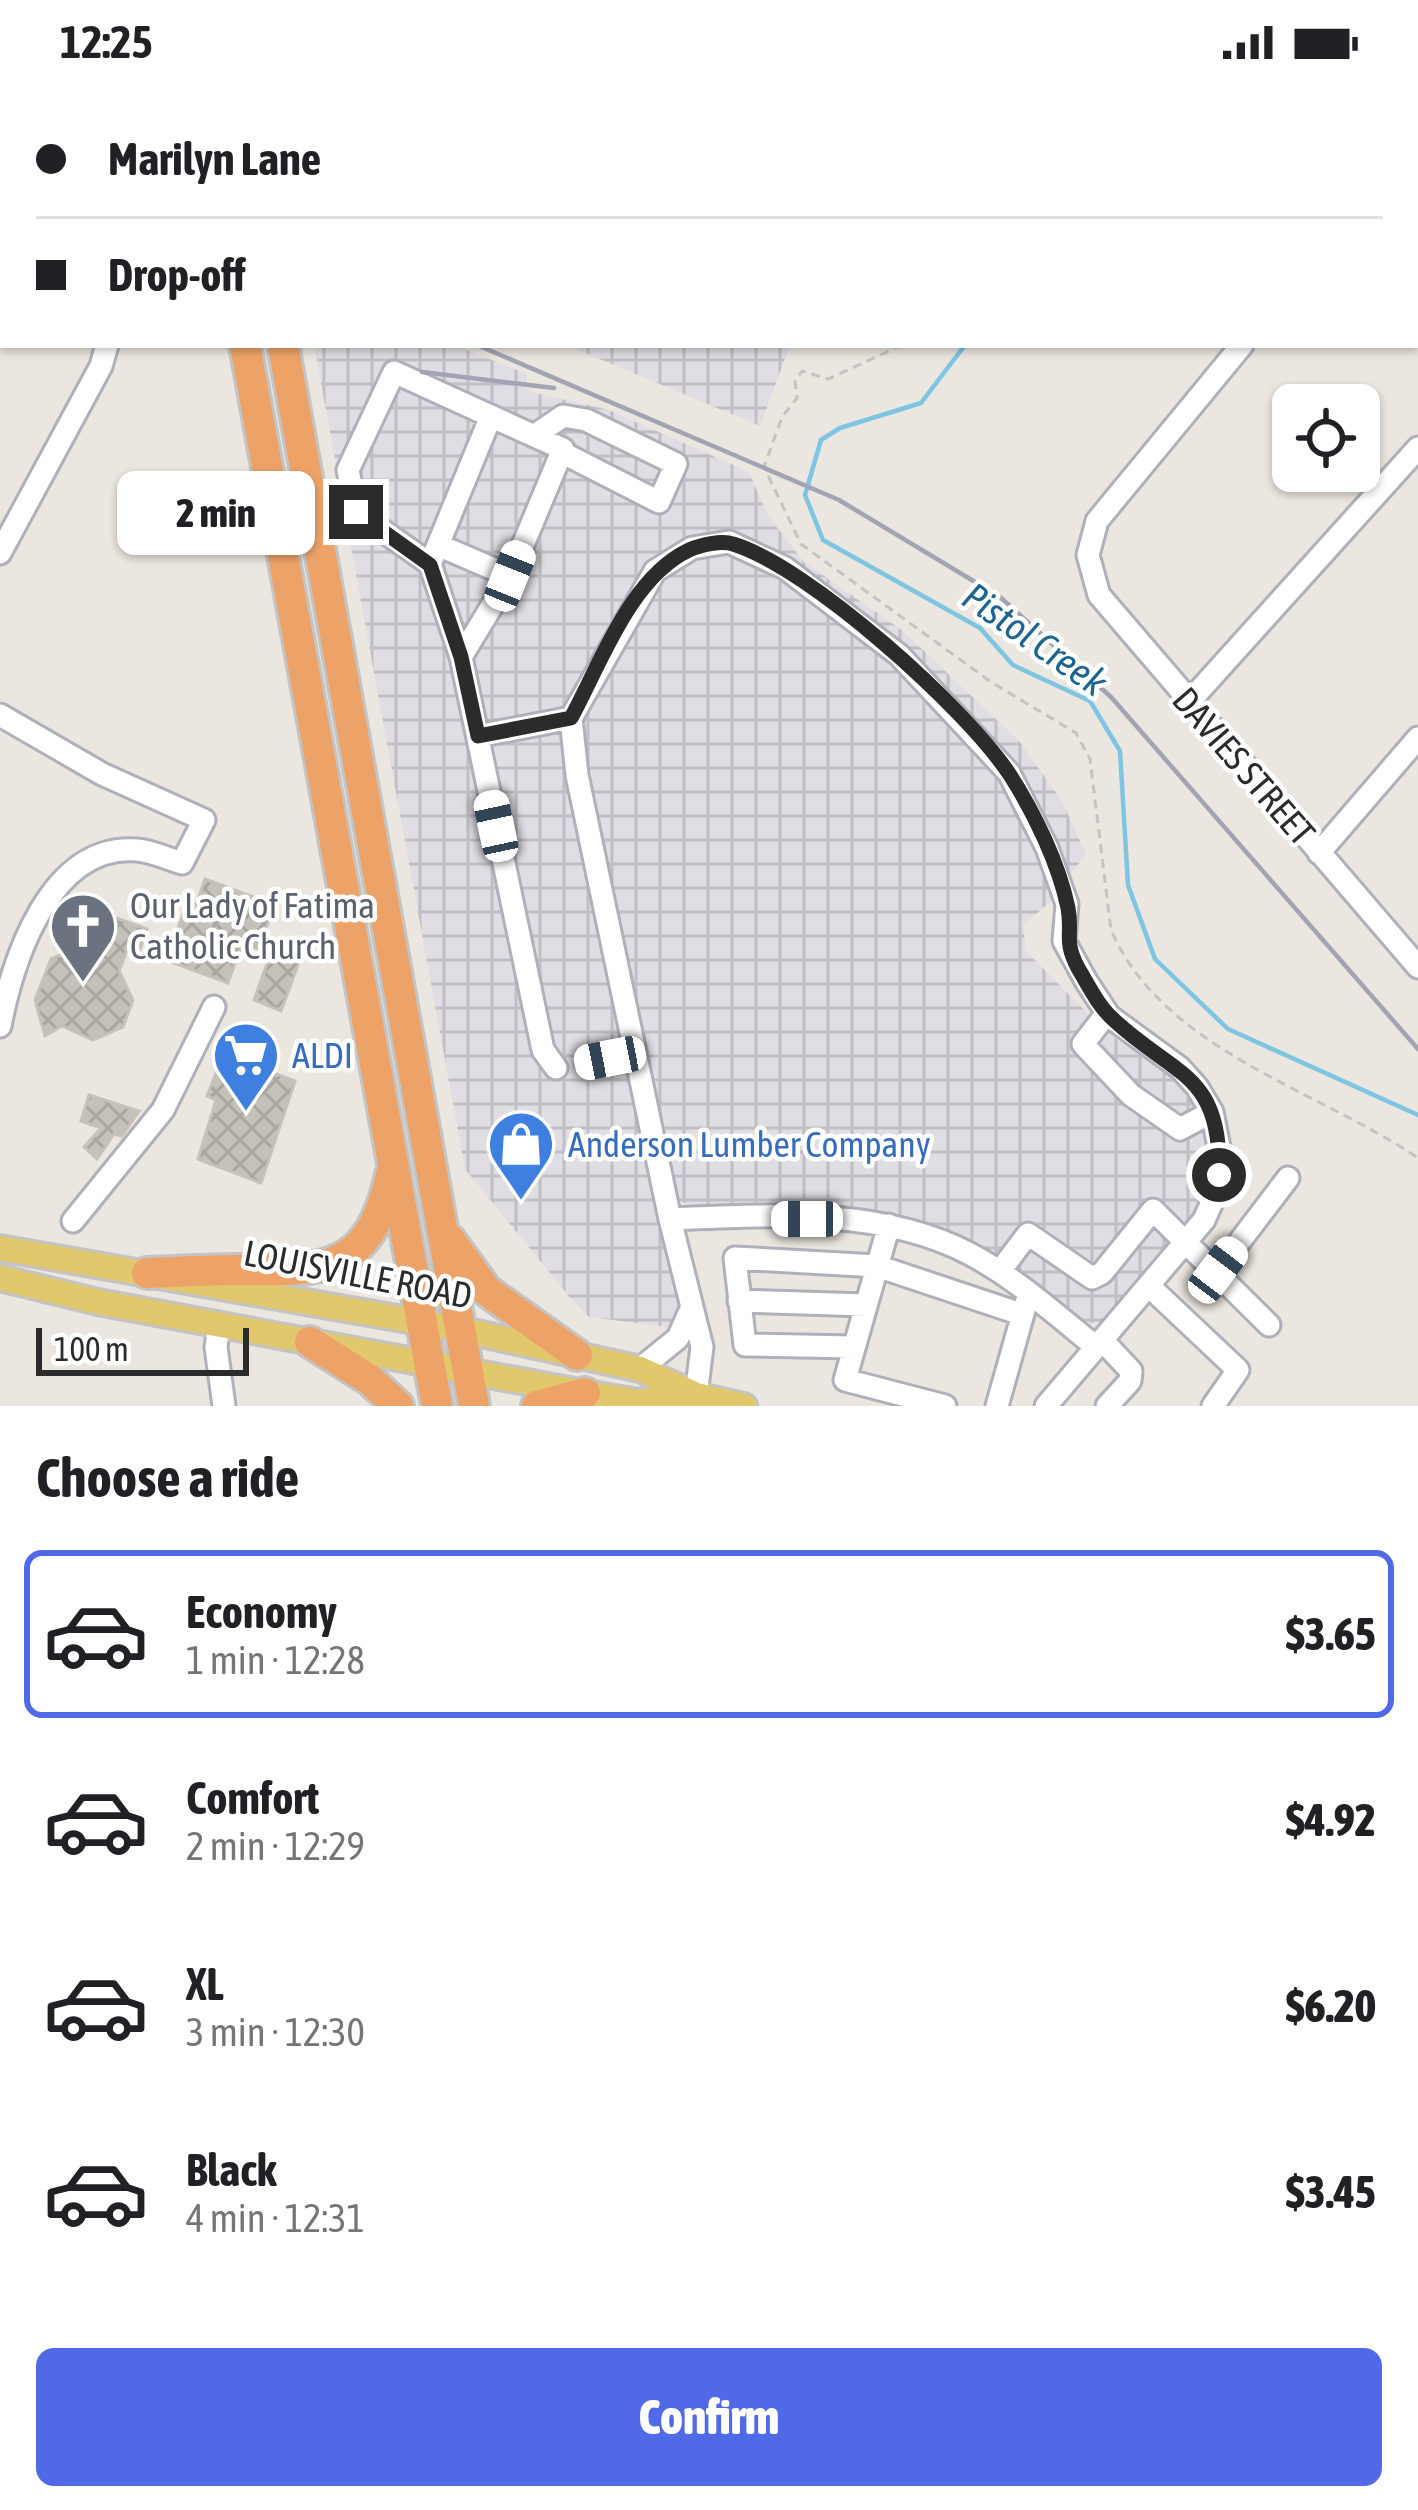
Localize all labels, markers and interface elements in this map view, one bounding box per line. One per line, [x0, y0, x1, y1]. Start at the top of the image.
text: 12:25 [60, 16, 153, 68]
text: Marilyn Lane [108, 133, 321, 185]
text: Drop-off [108, 249, 246, 301]
map controls [1272, 384, 1380, 492]
button: locate [1272, 384, 1380, 492]
callout: 2 min [116, 470, 314, 554]
route end [329, 485, 383, 539]
text: 2 min [176, 491, 256, 535]
car [480, 536, 540, 616]
water label: Pistol Creek [955, 573, 1116, 705]
street label: DAVIES STREET [1164, 679, 1324, 853]
car [471, 787, 521, 865]
place label: Our Lady of Fatima Catholic Church [130, 884, 375, 967]
church icon: Our Lady of Fatima Catholic Church [48, 891, 118, 985]
supermarket icon: ALDI [211, 1020, 281, 1114]
car [571, 1033, 649, 1083]
place label: ALDI [292, 1034, 353, 1076]
shop icon: Anderson Lumber Company [486, 1109, 556, 1203]
place label: Anderson Lumber Company [568, 1123, 930, 1165]
route start [1192, 1148, 1246, 1202]
car [771, 1201, 843, 1237]
car [1182, 1230, 1254, 1310]
street label: LOUISVILLE ROAD [241, 1231, 475, 1317]
scale bar [36, 1322, 249, 1375]
text: 100 m [54, 1330, 129, 1368]
text: Choose a ride [36, 1447, 299, 1508]
icon: car [42, 1580, 150, 1688]
text: Economy [186, 1586, 337, 1638]
text: $3.65 [1286, 1608, 1376, 1660]
text: 1 min · 12:28 [186, 1638, 365, 1682]
icon: car [42, 1766, 150, 1874]
text: Comfort [186, 1772, 319, 1824]
text: $4.92 [1286, 1794, 1376, 1846]
text: 2 min · 12:29 [186, 1824, 365, 1868]
icon: car [42, 1952, 150, 2060]
text: XL [186, 1958, 224, 2010]
text: $6.20 [1286, 1980, 1376, 2032]
text: 3 min · 12:30 [186, 2010, 365, 2054]
icon: car [42, 2138, 150, 2246]
text: Black [186, 2144, 277, 2196]
text: $3.45 [1286, 2166, 1376, 2218]
text: 4 min · 12:31 [186, 2196, 365, 2240]
button: Confirm [36, 2348, 1382, 2486]

